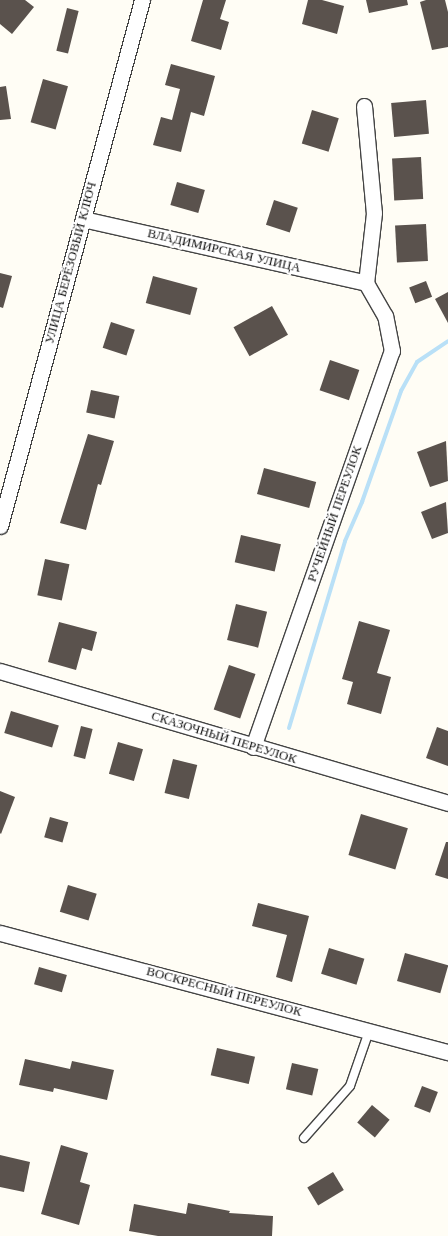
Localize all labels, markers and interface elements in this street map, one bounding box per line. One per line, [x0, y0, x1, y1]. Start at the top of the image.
street label: УЛИЦА БЕРЁЗОВЫЙ КЛЮЧ [42, 180, 100, 346]
street label: ВЛАДИМИРСКАЯ УЛИЦА [146, 226, 302, 276]
street label: РУЧЕЙНЫЙ ПЕРЕУЛОК [304, 444, 366, 584]
street label: СКАЗОЧНЫЙ ПЕРЕУЛОК [149, 708, 299, 768]
street label: ВОСКРЕСНЫЙ ПЕРЕУЛОК [145, 964, 303, 1020]

